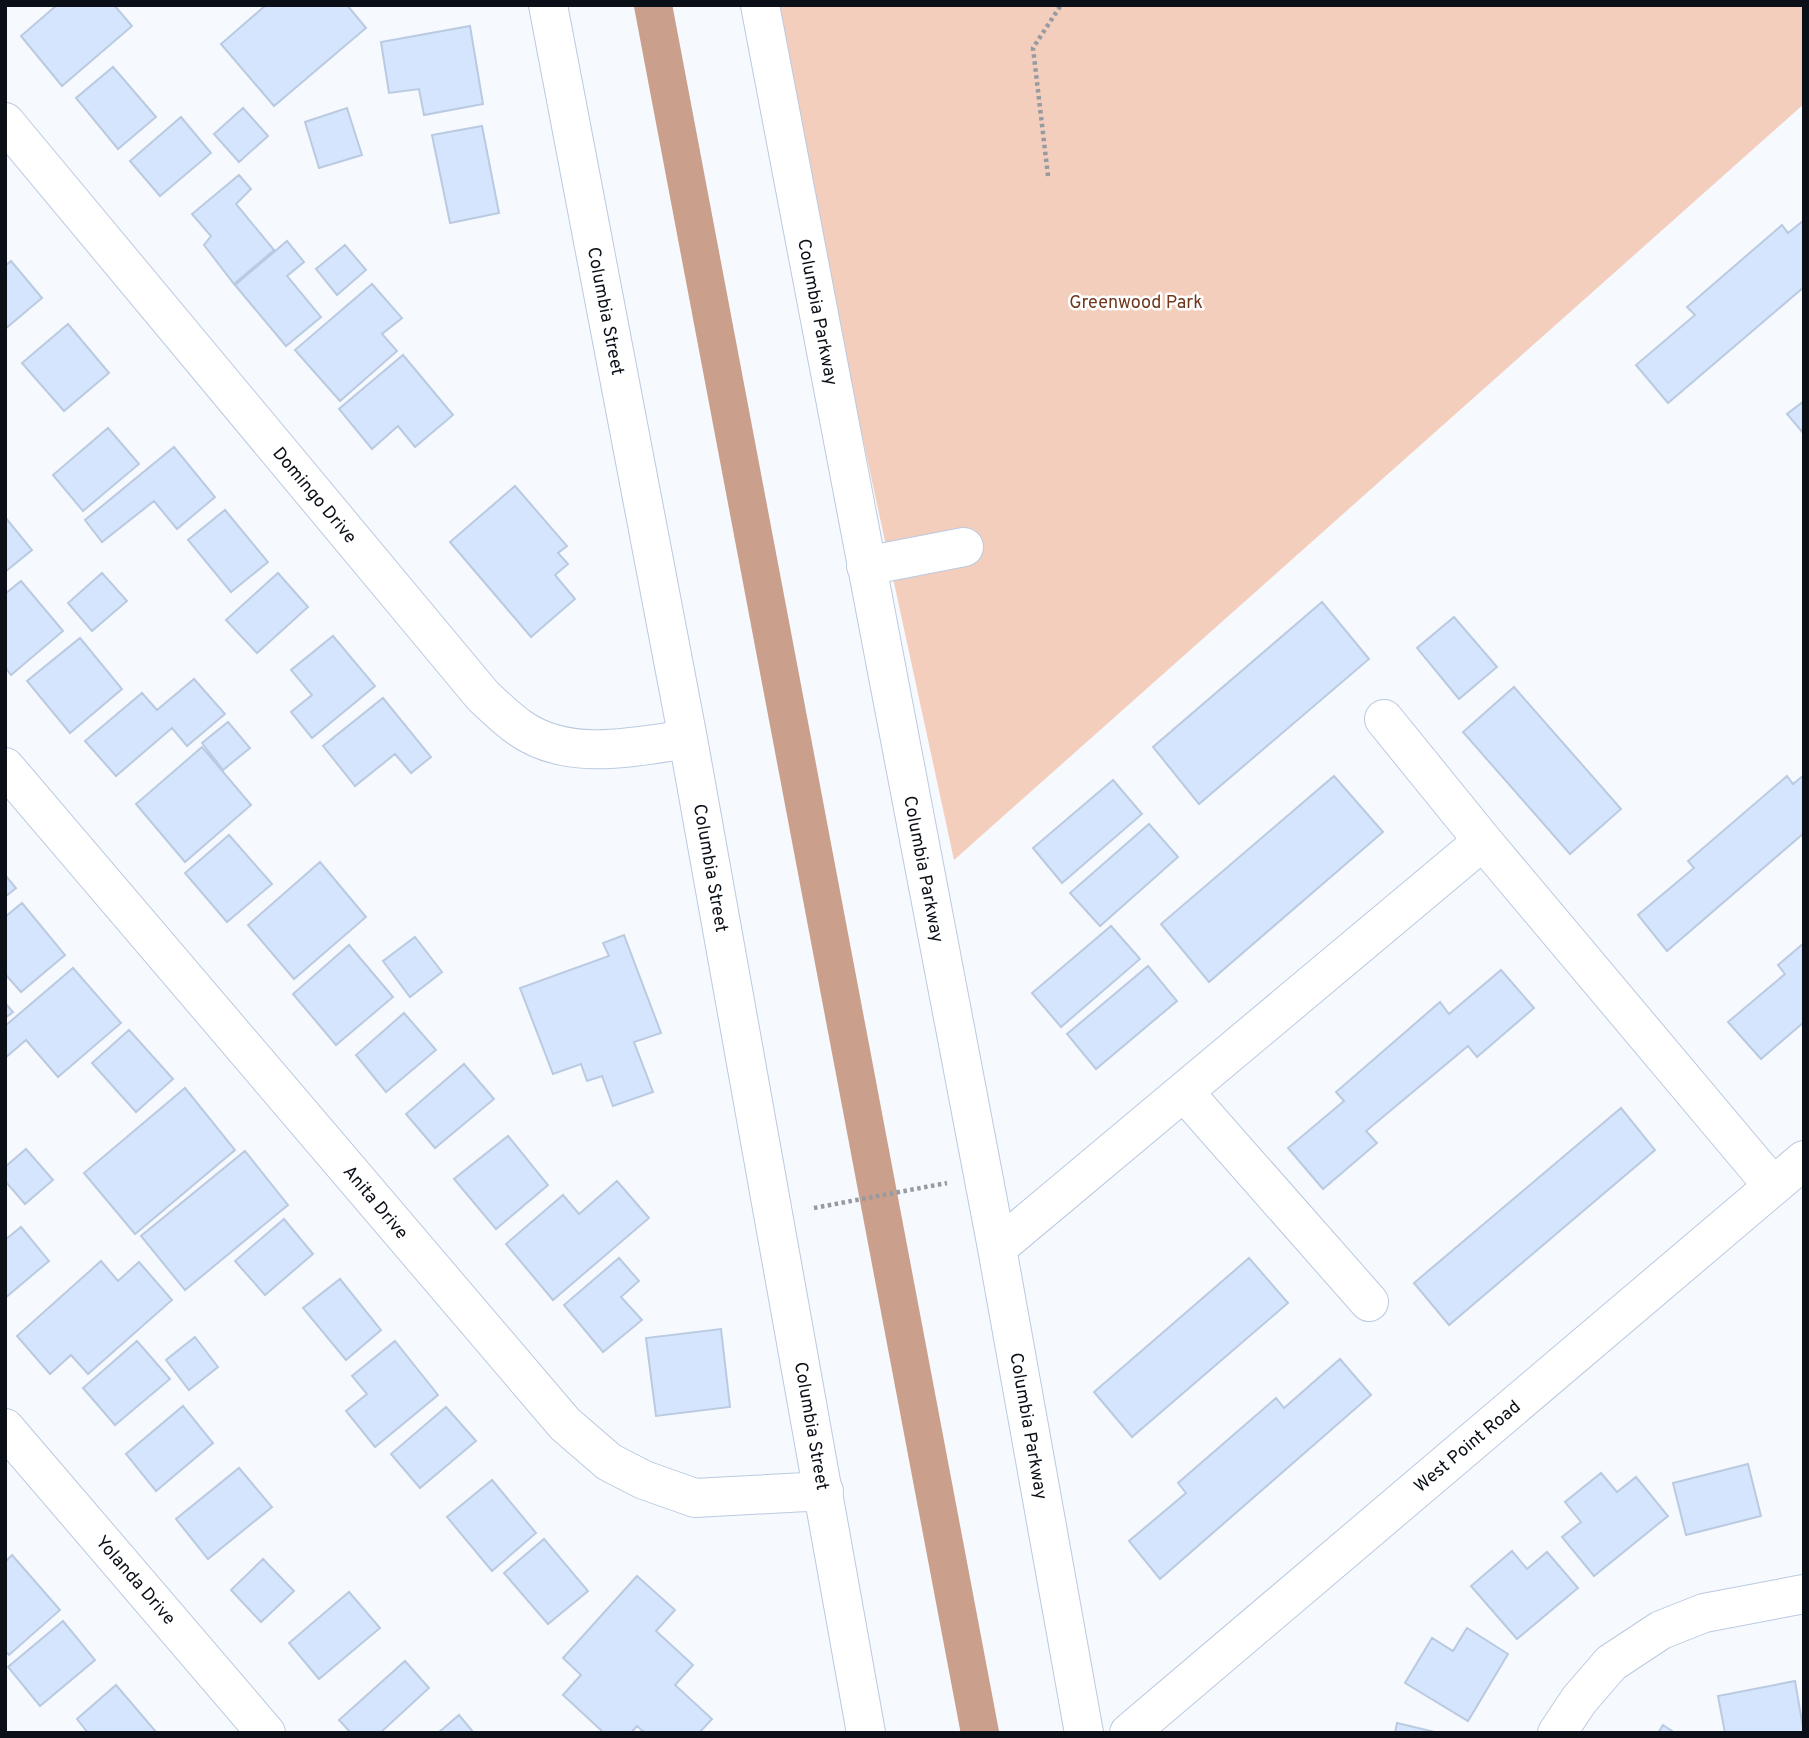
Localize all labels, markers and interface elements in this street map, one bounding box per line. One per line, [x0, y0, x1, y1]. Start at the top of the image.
street label: Columbia Parkway [791, 237, 842, 388]
street label: Columbia Street [581, 245, 628, 377]
park label: Greenwood Park [1069, 292, 1203, 315]
street label: Domingo Drive [267, 443, 361, 549]
street label: Columbia Parkway [897, 794, 948, 945]
street label: Columbia Street [687, 802, 732, 934]
street label: Anita Drive [337, 1161, 413, 1245]
street label: Columbia Parkway [1003, 1351, 1052, 1502]
street label: Columbia Street [788, 1360, 833, 1492]
street label: West Point Road [1410, 1396, 1526, 1498]
street label: Yolanda Drive [90, 1531, 180, 1630]

